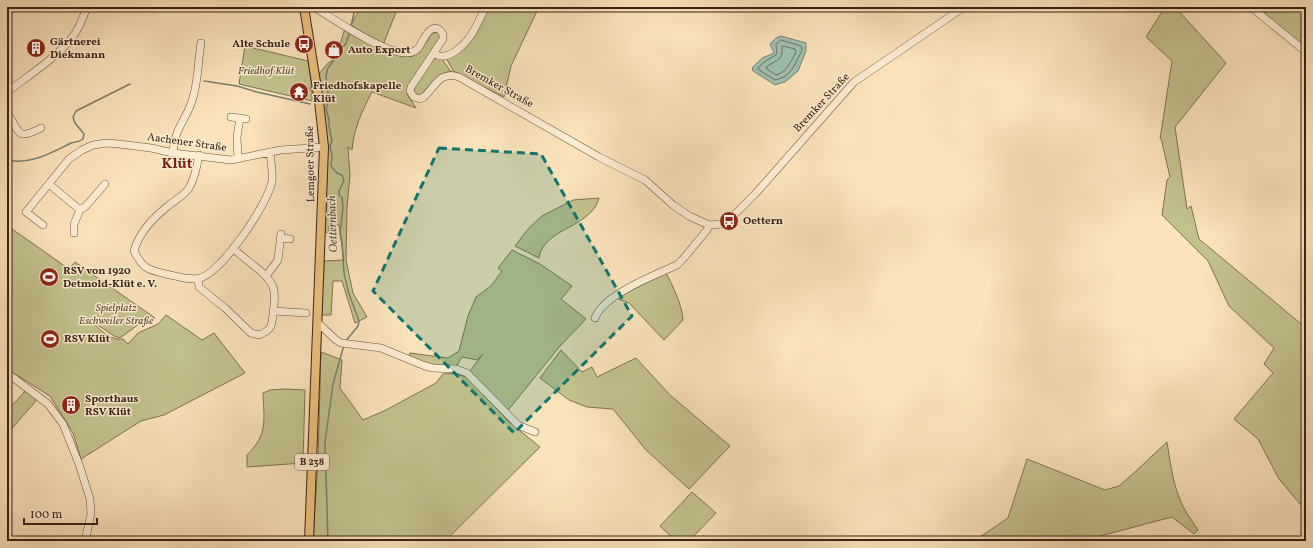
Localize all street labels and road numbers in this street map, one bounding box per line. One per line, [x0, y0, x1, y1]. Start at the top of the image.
street label: Bremker Straße [462, 62, 536, 112]
street label: Bremker Straße [791, 70, 853, 136]
street label: Lemgoer Straße [303, 126, 319, 202]
street label: Aachener Straße [146, 130, 228, 156]
road number: B 238 [295, 454, 329, 470]

